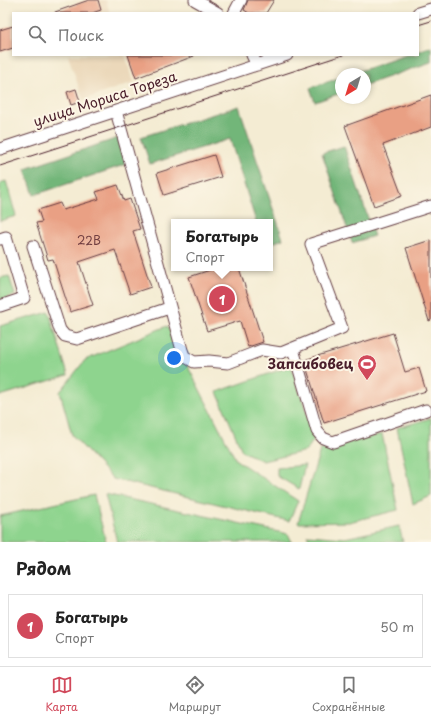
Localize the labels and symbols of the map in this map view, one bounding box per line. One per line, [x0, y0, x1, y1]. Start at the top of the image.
street label: улица Мориса Тореза [30, 65, 180, 132]
north arrow [335, 68, 371, 104]
house number: 22В [77, 231, 101, 249]
pin: 1 [209, 284, 235, 314]
your location [164, 348, 184, 368]
place label: Запсибовец [267, 353, 354, 374]
sports icon: Запсибовец [356, 353, 378, 381]

